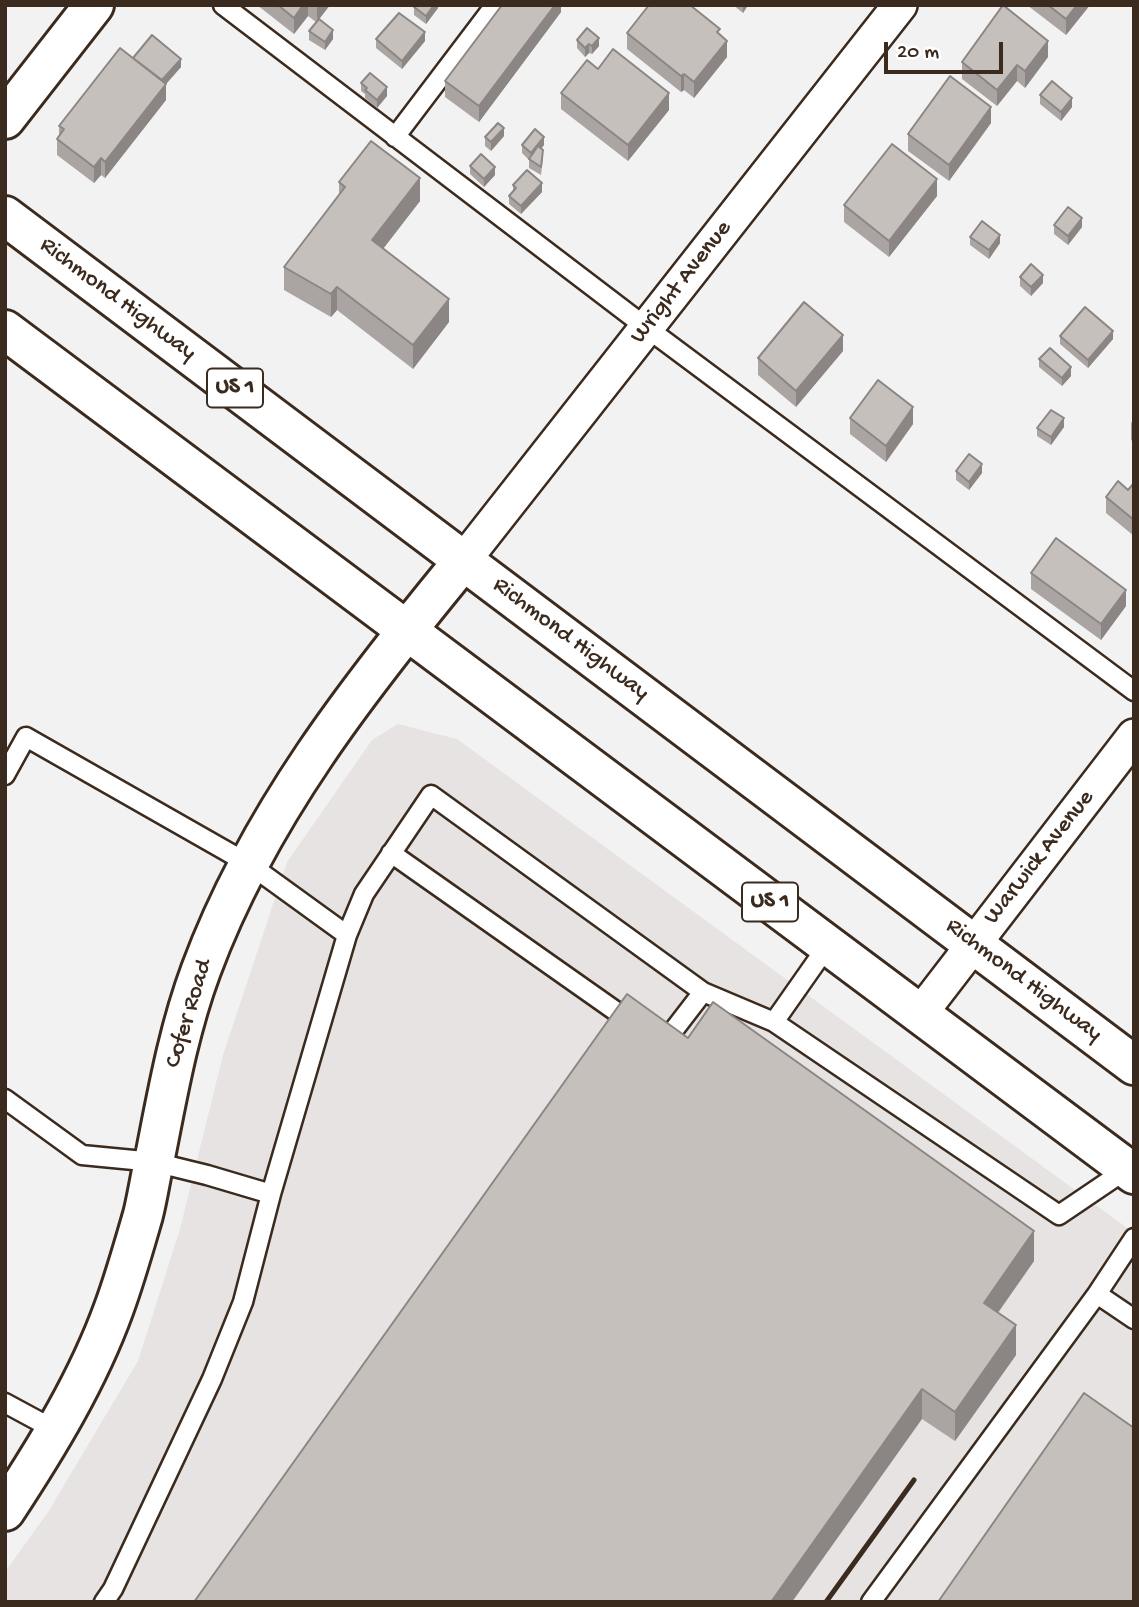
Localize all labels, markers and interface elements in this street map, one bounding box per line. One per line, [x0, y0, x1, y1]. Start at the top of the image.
scale bar [887, 28, 1006, 72]
text: 20 m [897, 41, 939, 66]
street label: Wright Avenue [625, 216, 739, 350]
street label: Richmond Highway [33, 232, 201, 368]
road number: US 1 [207, 368, 263, 408]
street label: Richmond Highway [486, 572, 654, 708]
street label: Warwick Avenue [979, 785, 1101, 931]
road number: US 1 [742, 882, 798, 922]
street label: Richmond Highway [939, 913, 1107, 1049]
street label: Cofer Road [160, 956, 220, 1072]

